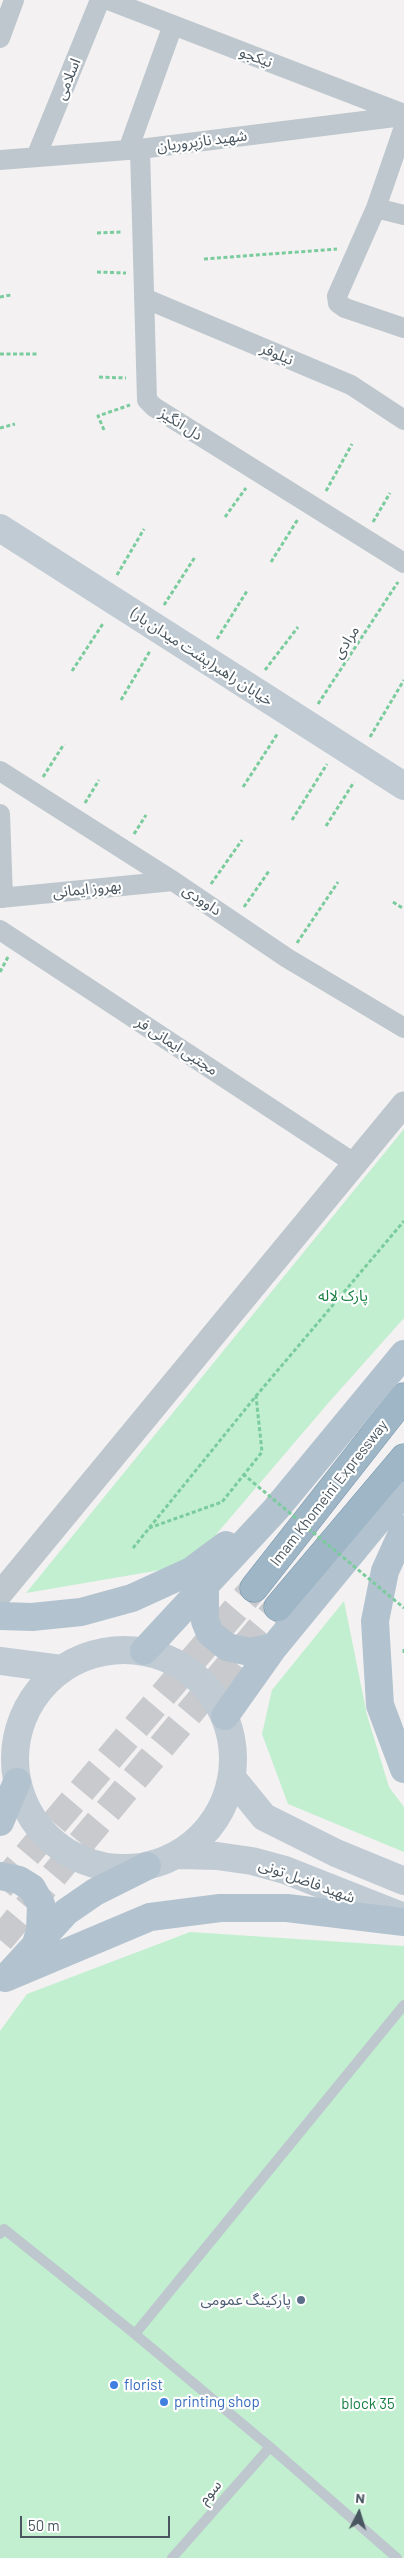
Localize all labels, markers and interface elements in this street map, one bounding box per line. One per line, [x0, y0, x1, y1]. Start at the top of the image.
street label: نیکجو [237, 43, 275, 71]
street label: اسلامی [52, 56, 84, 102]
street label: شهید نازپروریان [156, 127, 248, 155]
street label: نیلوفر [258, 339, 296, 369]
street label: دل انگیز [156, 404, 206, 444]
street label: خیابان راهبر(پشت میدان بار) [128, 604, 276, 710]
street label: مرادی [329, 622, 363, 662]
street label: بهروز ایمانی [52, 876, 122, 902]
street label: داوودی [179, 881, 225, 919]
street label: مجتبی ایمانی فر [133, 1013, 221, 1079]
park label: پارک لاله [318, 1287, 368, 1305]
street label: Imam Khomeini Expressway [266, 1416, 392, 1570]
street label: شهید فاضل تونی [256, 1855, 358, 1907]
place label: پارکینگ عمومی [200, 2291, 291, 2309]
marker: پارکینگ عمومی [295, 2294, 307, 2306]
place label: florist [124, 2376, 163, 2394]
marker: florist [108, 2379, 120, 2391]
place label: printing shop [174, 2393, 260, 2411]
park label: block 35 [341, 2395, 395, 2413]
marker: printing shop [158, 2396, 170, 2408]
street label: سوم [195, 2476, 225, 2508]
north arrow [334, 2488, 384, 2538]
text: N [355, 2489, 366, 2506]
scale bar [22, 2506, 172, 2538]
text: 50 m [28, 2516, 60, 2534]

